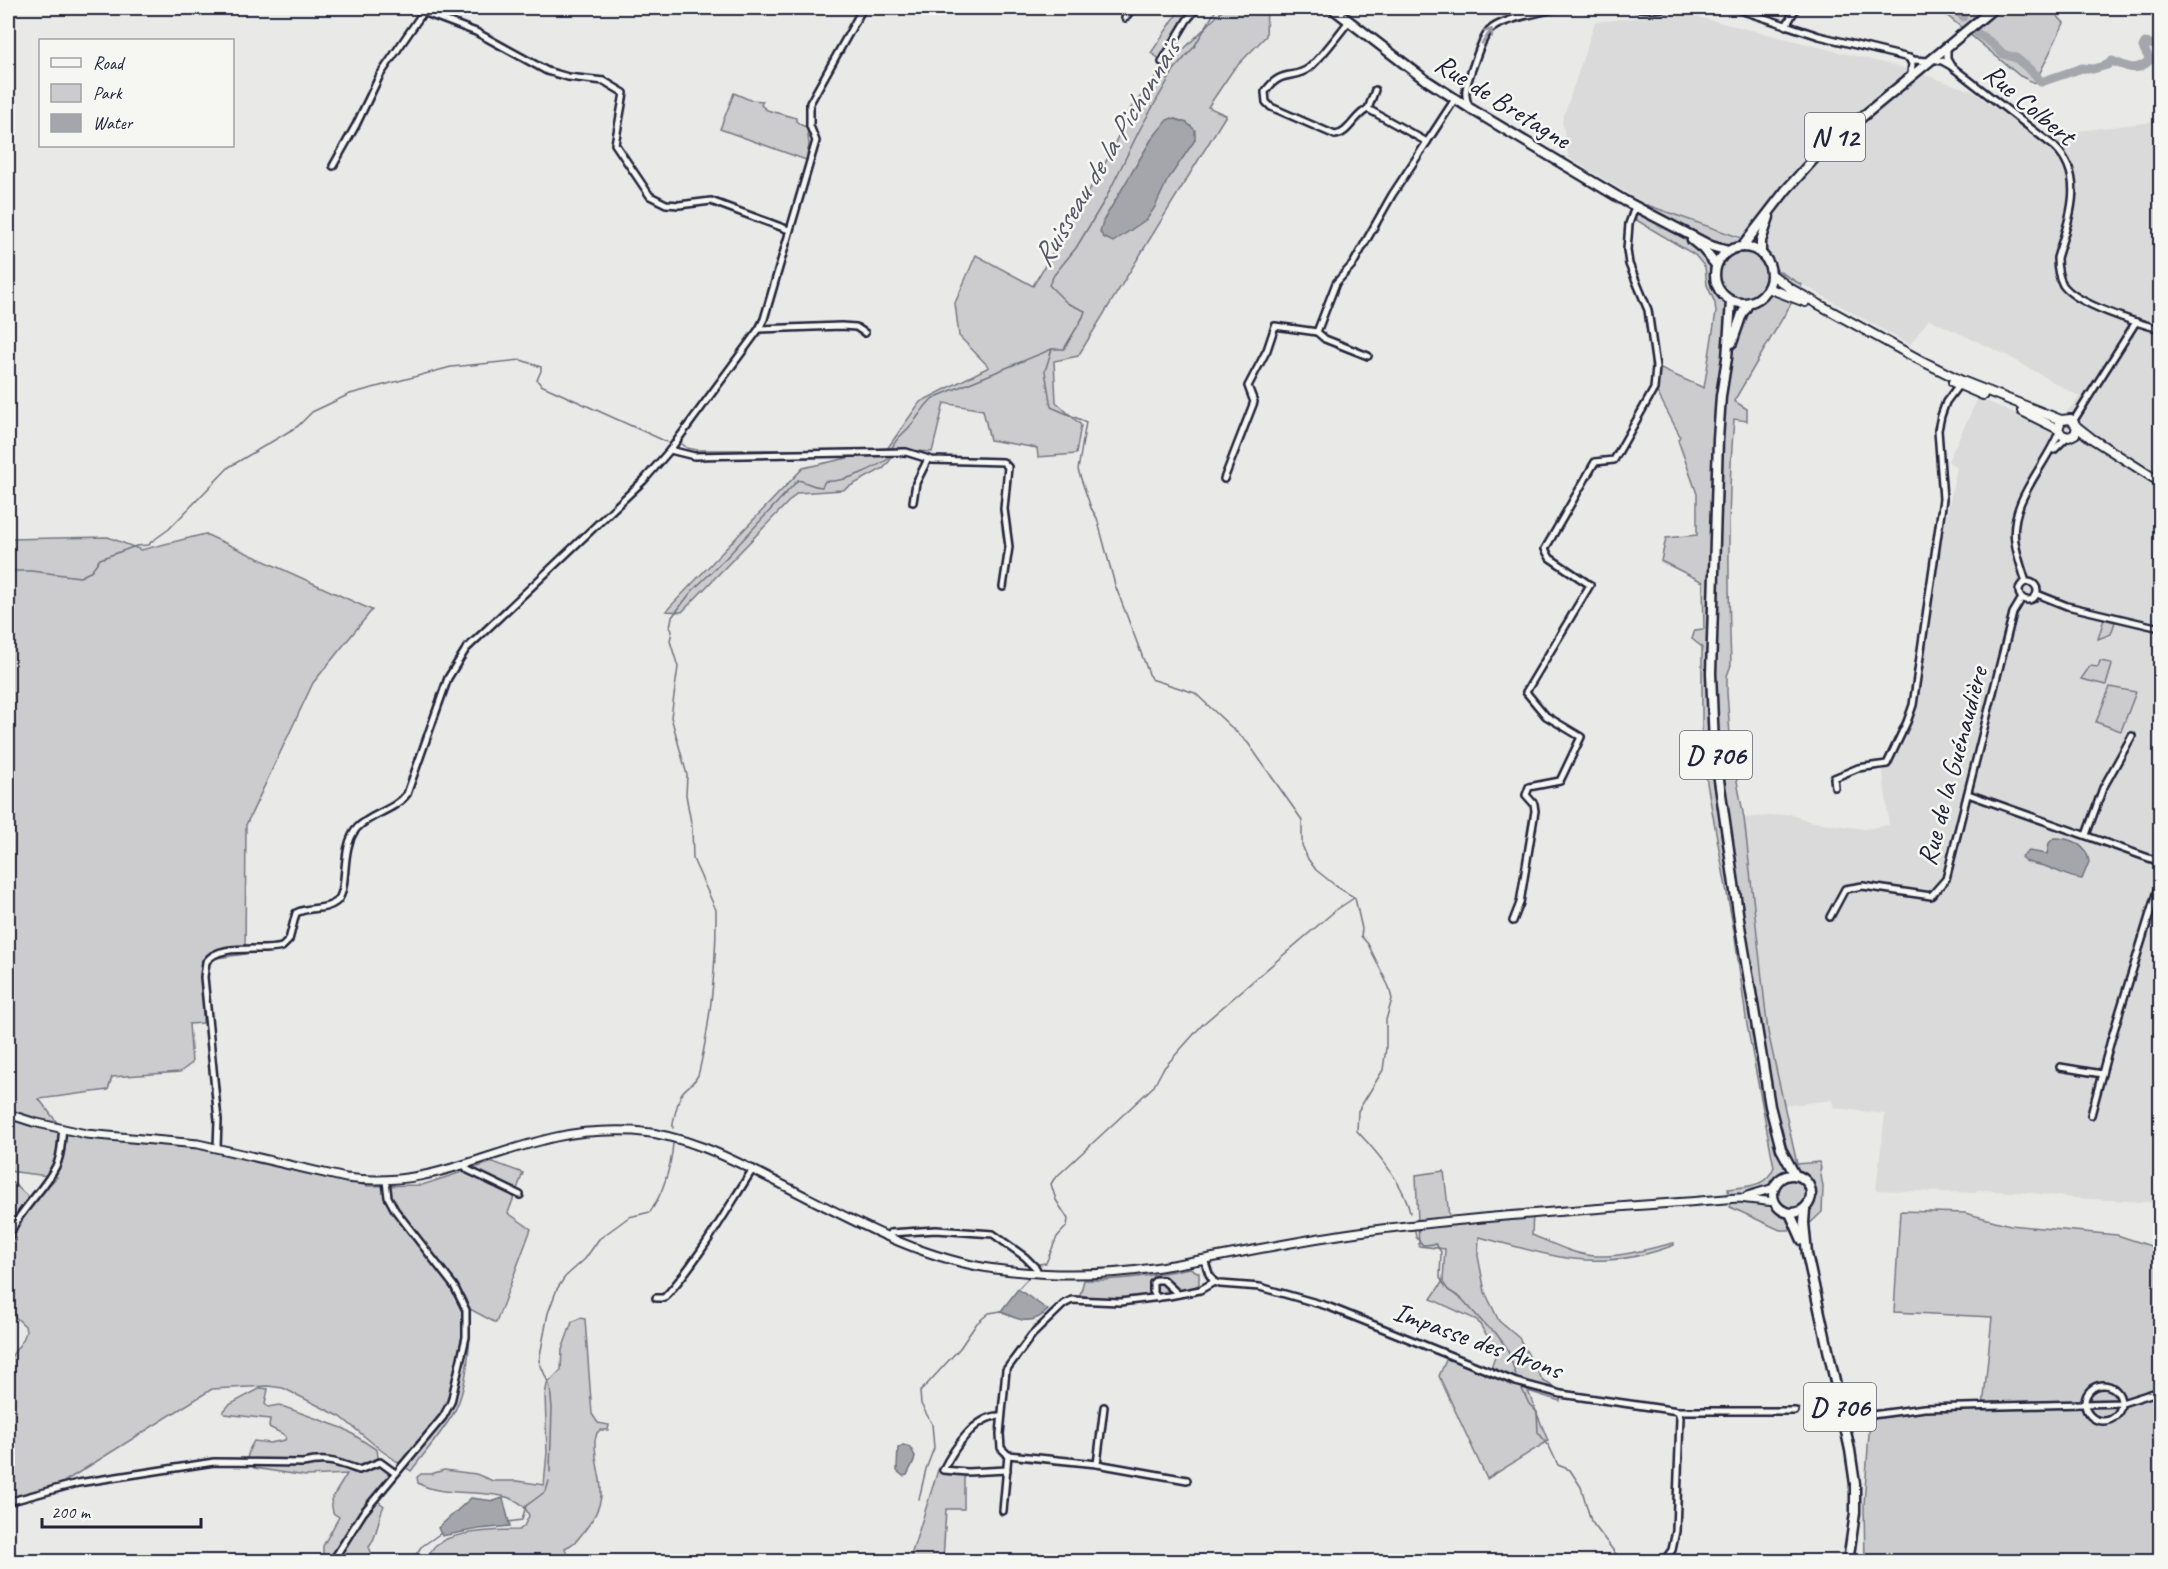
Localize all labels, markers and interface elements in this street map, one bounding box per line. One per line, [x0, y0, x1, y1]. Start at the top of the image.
one-way arrow [1481, 28, 1493, 45]
water label: Ruisseau de la Pichonnais [1023, 29, 1191, 273]
legend [39, 39, 234, 147]
street label: Rue de Bretagne [1429, 46, 1579, 157]
text: Road [93, 52, 126, 74]
street label: Rue Colbert [1977, 56, 2085, 154]
text: Park [93, 82, 123, 104]
text: Water [93, 112, 134, 134]
road number: N 12 [1805, 113, 1865, 161]
street label: Rue de la Guénaudière [1909, 661, 1996, 869]
road number: D 706 [1680, 731, 1752, 779]
street label: Impasse des Arons [1389, 1293, 1569, 1388]
road number: D 706 [1804, 1383, 1876, 1431]
scale bar [42, 1491, 201, 1529]
text: 200 m [51, 1501, 92, 1523]

